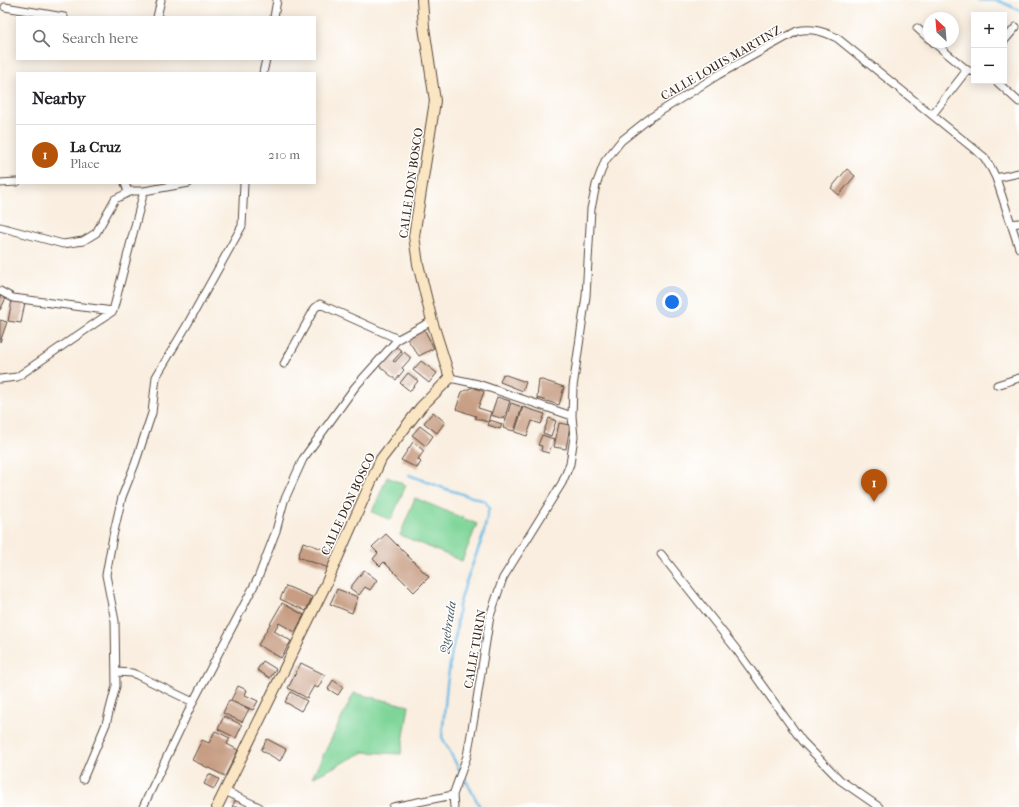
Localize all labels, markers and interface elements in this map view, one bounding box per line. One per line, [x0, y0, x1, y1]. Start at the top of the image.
north arrow [923, 12, 959, 48]
map controls [971, 12, 1007, 84]
button: + [971, 12, 1007, 48]
search box [16, 16, 316, 60]
street label: CALLE LOUIS MARTINZ [658, 23, 784, 103]
icon: search [30, 27, 52, 49]
text: Search here [62, 29, 138, 47]
button: − [971, 48, 1007, 84]
text: Nearby [32, 88, 86, 108]
street label: CALLE DON BOSCO [396, 127, 426, 239]
text: La Cruz [70, 138, 121, 156]
text: 1 [43, 147, 47, 162]
text: 210 m [268, 147, 300, 162]
text: Place [70, 156, 100, 171]
your location [662, 292, 682, 312]
street label: CALLE DON BOSCO [318, 451, 378, 557]
pin: 1 [861, 469, 887, 502]
water label: Quebrada [436, 600, 460, 655]
street label: CALLE TURIN [461, 608, 489, 690]

